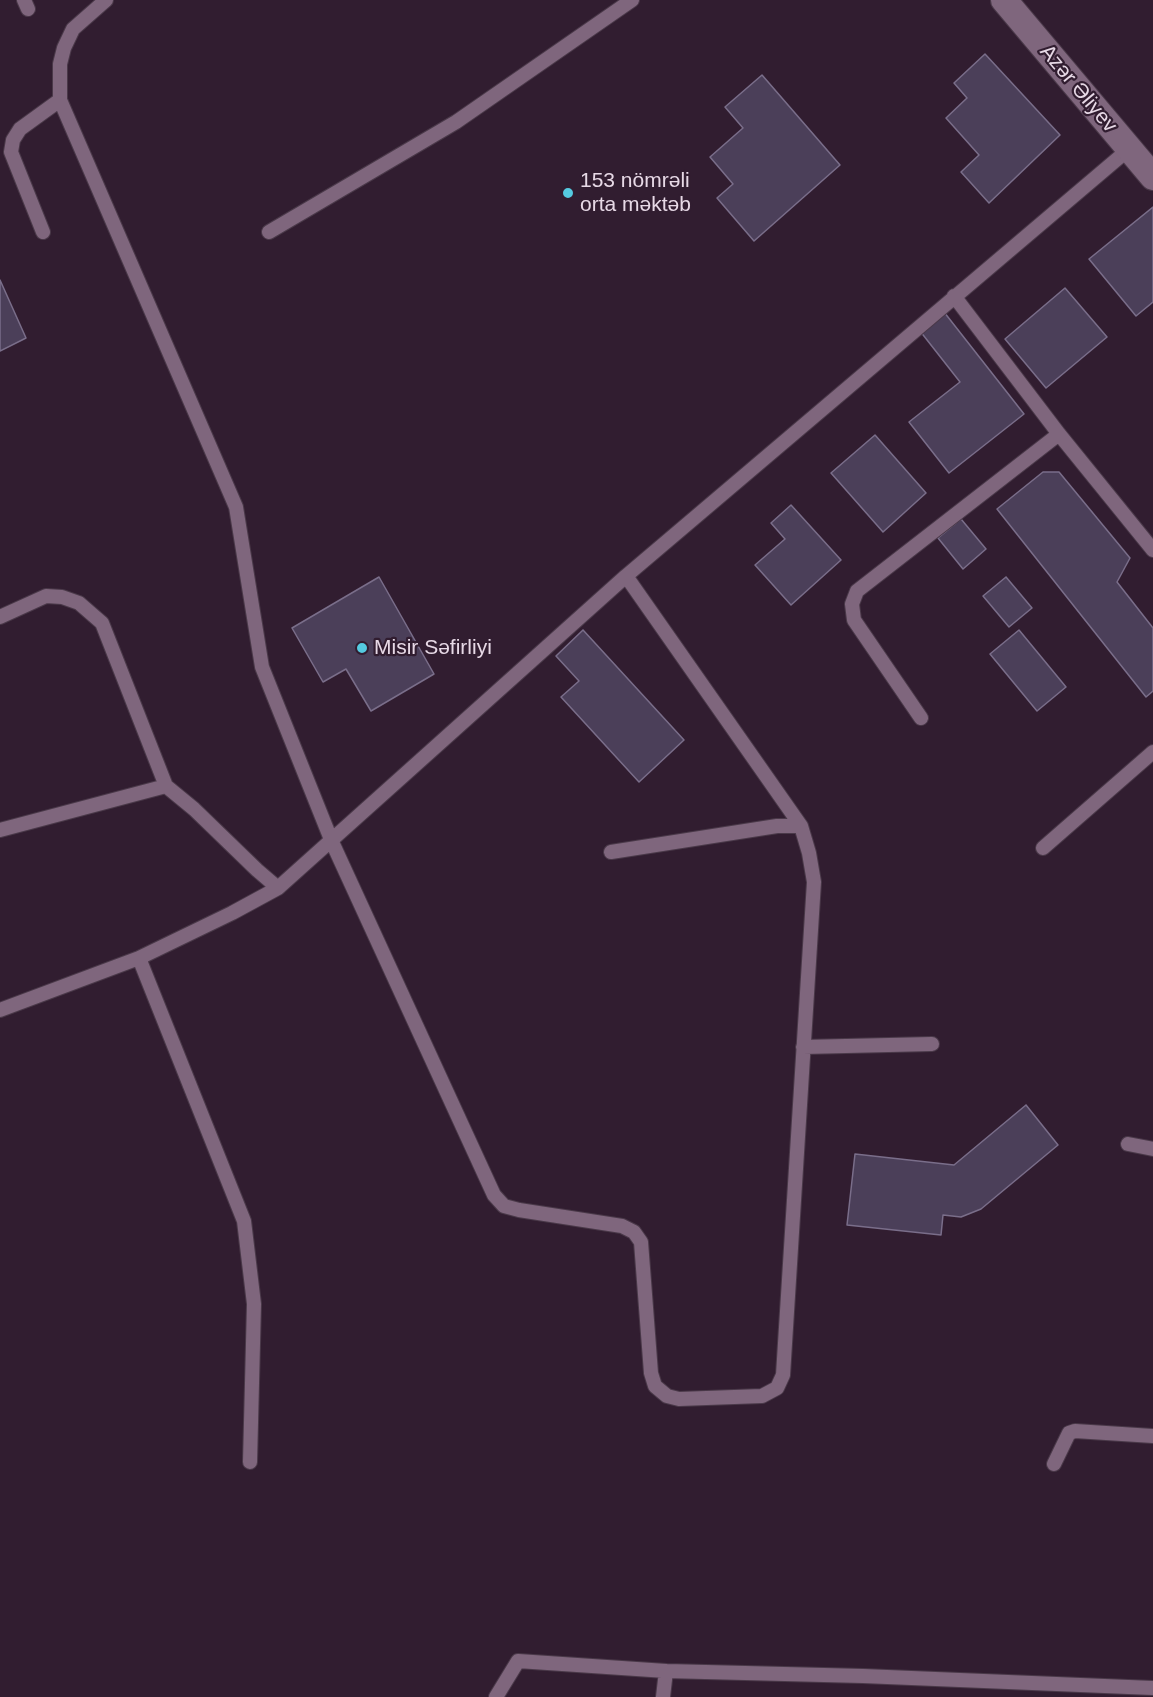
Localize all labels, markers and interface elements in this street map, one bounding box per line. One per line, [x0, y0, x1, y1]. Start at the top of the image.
street label: Azər Əliyev [1034, 40, 1122, 138]
place label: 153 nömrəli orta məktəb [580, 168, 691, 218]
marker: 153 nömrəli orta məktəb [561, 186, 575, 200]
place label: Misir Səfirliyi [374, 635, 492, 661]
marker: Misir Səfirliyi [355, 641, 369, 655]

